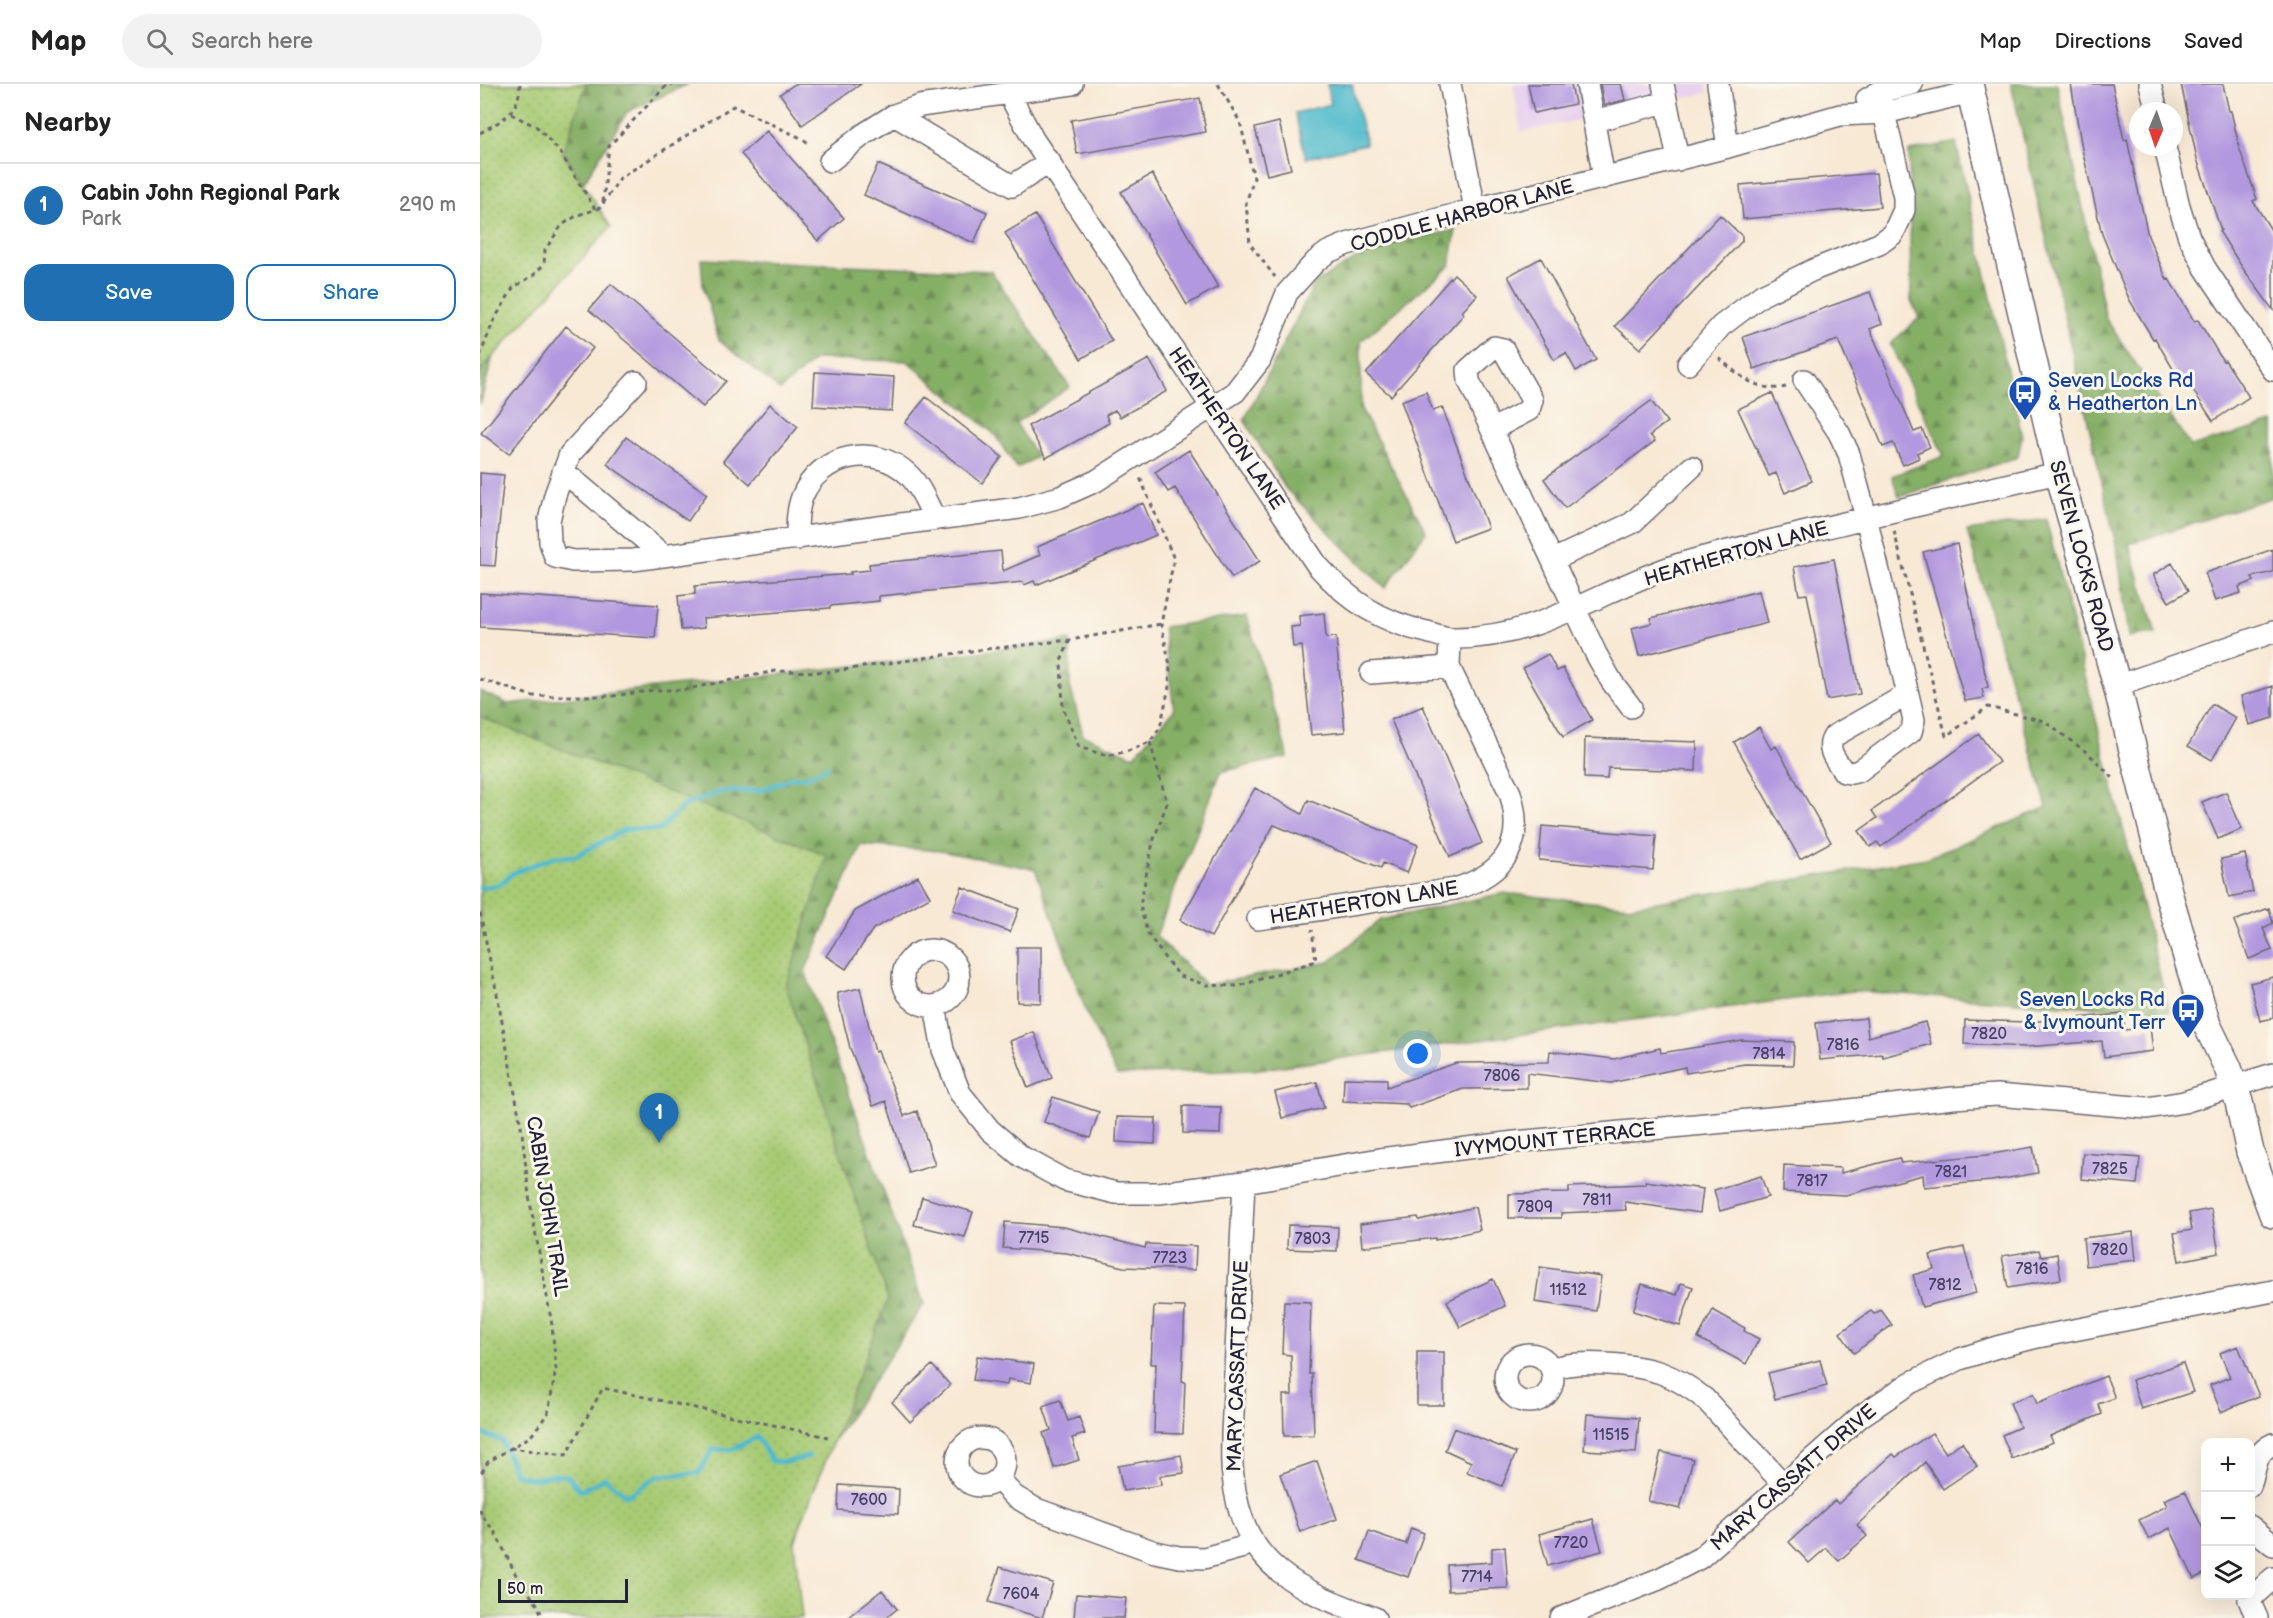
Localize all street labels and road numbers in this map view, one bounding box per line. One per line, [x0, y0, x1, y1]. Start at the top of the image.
street label: CODDLE HARBOR LANE [1348, 175, 1577, 257]
street label: HEATHERTON LANE [1163, 343, 1289, 514]
street label: SEVEN LOCKS ROAD [2044, 458, 2118, 655]
street label: HEATHERTON LANE [1641, 516, 1831, 592]
street label: HEATHERTON LANE [1268, 876, 1460, 930]
street label: CABIN JOHN TRAIL [521, 1114, 573, 1298]
street label: IVYMOUNT TERRACE [1453, 1118, 1657, 1162]
street label: MARY CASSATT DRIVE [1222, 1260, 1254, 1472]
street label: MARY CASSATT DRIVE [1706, 1399, 1881, 1556]

